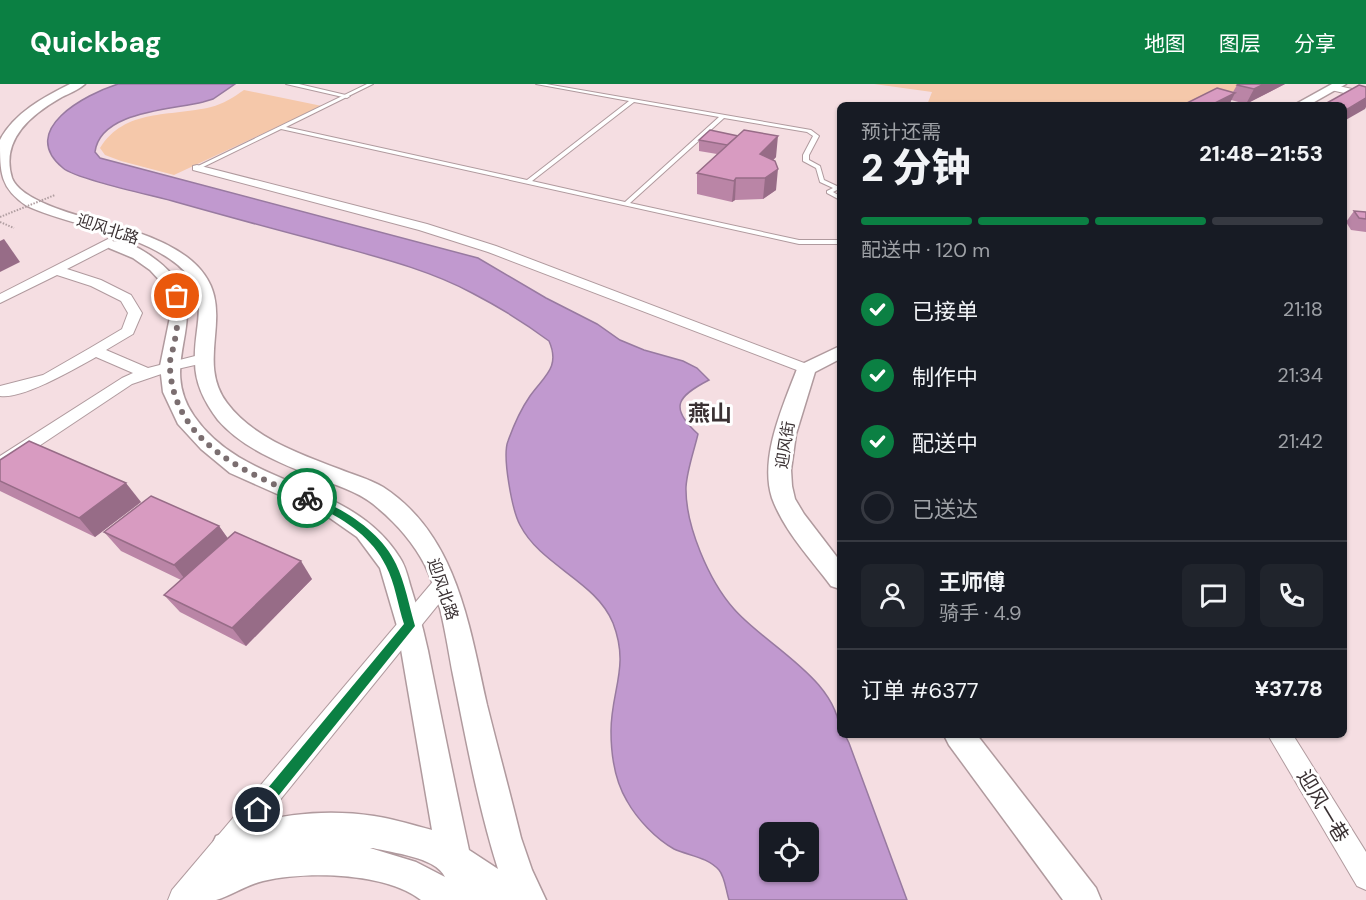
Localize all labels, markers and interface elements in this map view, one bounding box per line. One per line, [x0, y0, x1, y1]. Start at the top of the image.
text: Quickbag [30, 24, 162, 61]
text: 地图 [1144, 30, 1186, 58]
text: 图层 [1219, 30, 1261, 58]
text: 分享 [1294, 30, 1336, 58]
text: 预计还需 [861, 119, 941, 145]
text: 21:48–21:53 [1199, 139, 1323, 168]
text: 2 分钟 [861, 142, 971, 193]
street label: 迎风北路 [74, 209, 142, 249]
text: 配送中 · 120 m [861, 237, 990, 263]
pin [151, 270, 202, 321]
icon: bag [160, 279, 193, 312]
icon: check [861, 293, 894, 326]
text: 21:18 [1283, 296, 1323, 322]
text: 已接单 [912, 297, 978, 326]
icon: check [861, 359, 894, 392]
text: 21:34 [1277, 362, 1323, 388]
text: 制作中 [912, 363, 978, 392]
district label: 燕山 [688, 399, 732, 428]
street label: 迎风街 [771, 420, 799, 470]
icon: check [861, 425, 894, 458]
text: 21:42 [1278, 428, 1323, 454]
text: 配送中 [912, 429, 978, 458]
courier [277, 468, 337, 528]
icon: bike [291, 482, 324, 515]
text: 已送达 [912, 495, 978, 524]
street label: 迎风北路 [423, 555, 463, 623]
button: person [861, 564, 924, 627]
button: chat [1182, 564, 1245, 627]
button: phone [1260, 564, 1323, 627]
text: 王师傅 [939, 568, 1005, 597]
text: 骑手 · 4.9 [939, 600, 1022, 626]
text: ¥37.78 [1255, 674, 1323, 703]
text: 订单 #6377 [861, 676, 978, 705]
street label: 迎风一巷 [1291, 765, 1355, 847]
pin [232, 784, 283, 835]
icon: home [241, 793, 274, 826]
map controls [759, 822, 819, 882]
button: locate [759, 822, 819, 882]

